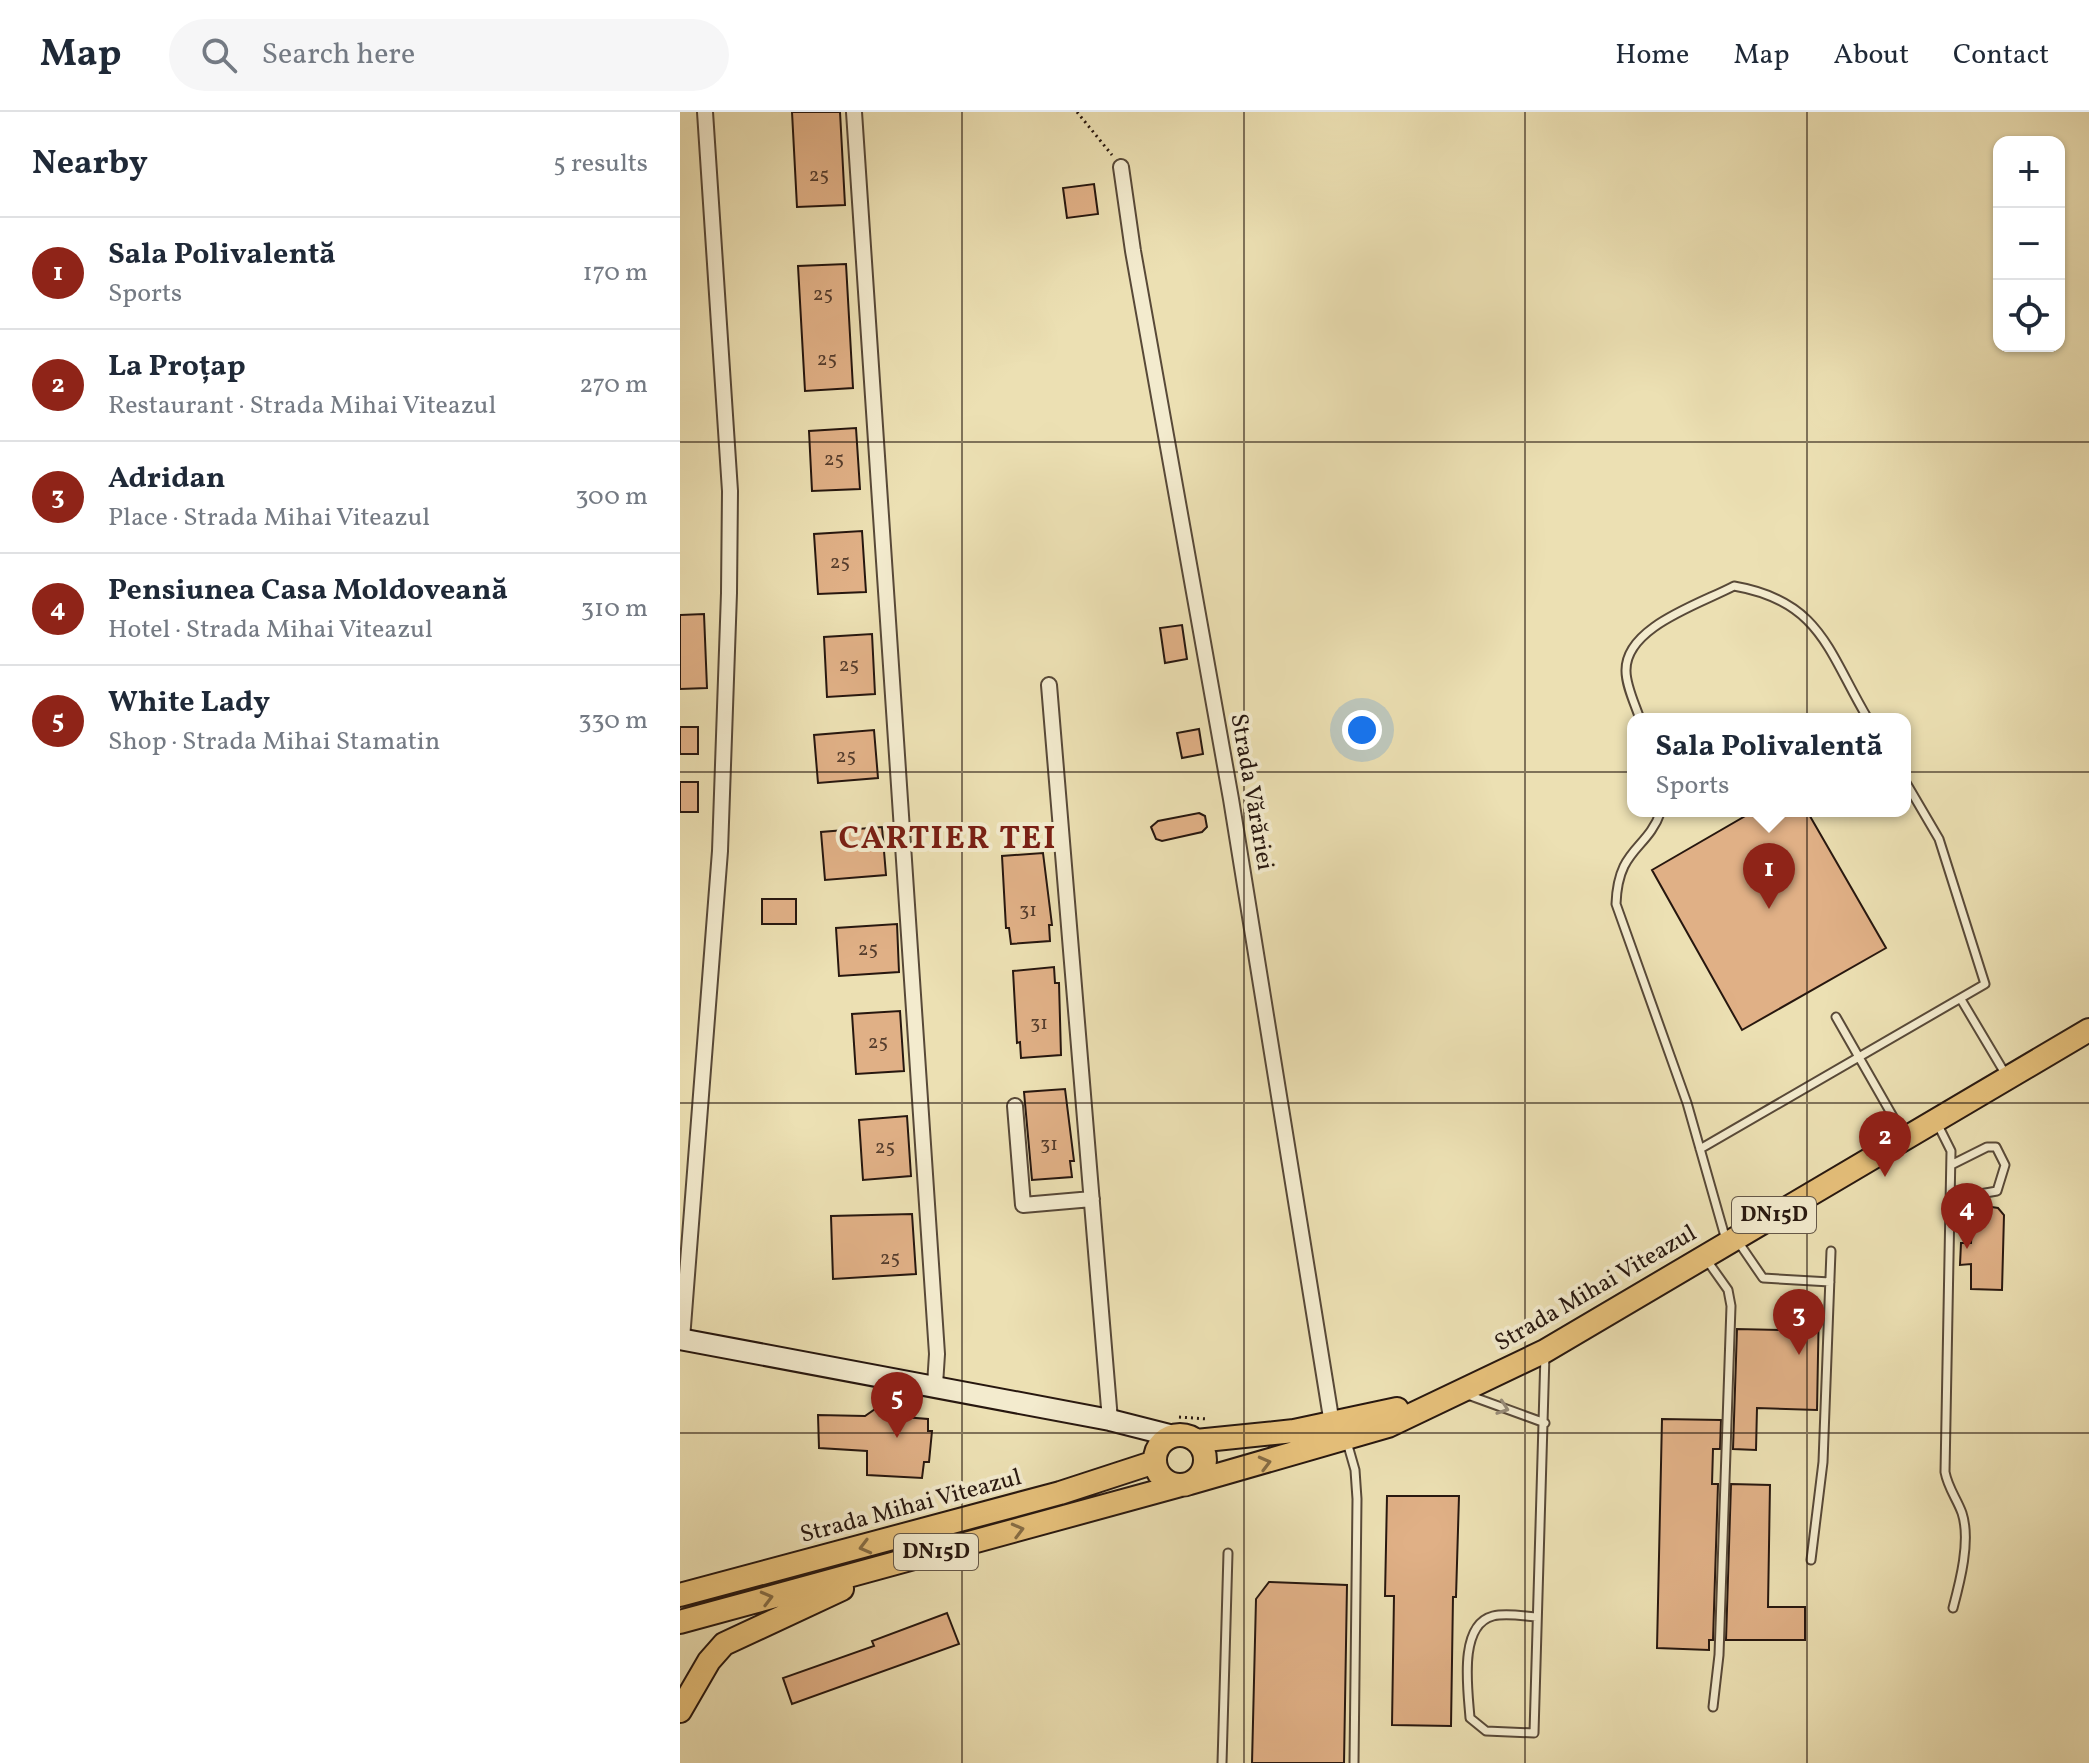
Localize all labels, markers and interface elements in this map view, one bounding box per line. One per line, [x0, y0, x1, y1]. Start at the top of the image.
search box [169, 19, 729, 91]
text: Map [40, 29, 121, 82]
icon: search [197, 33, 241, 77]
text: Search here [261, 34, 415, 76]
text: Home [1615, 36, 1689, 75]
text: Map [1733, 36, 1789, 75]
text: About [1833, 36, 1909, 75]
text: Contact [1953, 36, 2049, 75]
map controls [1993, 136, 2065, 352]
button: + [1993, 136, 2065, 208]
text: Nearby [32, 141, 148, 188]
text: 5 results [553, 146, 648, 182]
house number: 25 [809, 162, 829, 190]
button: − [1993, 208, 2065, 280]
text: Sala Polivalentă [108, 234, 336, 276]
text: 1 [53, 255, 63, 291]
text: 170 m [583, 255, 648, 291]
text: Sports [108, 276, 182, 312]
button: locate [1993, 280, 2065, 352]
house number: 25 [813, 281, 833, 309]
text: La Proțap [108, 346, 246, 388]
house number: 25 [817, 346, 837, 374]
text: 2 [51, 367, 65, 403]
text: 270 m [579, 367, 648, 403]
text: Restaurant · Strada Mihai Viteazul [108, 388, 496, 424]
house number: 25 [824, 446, 844, 474]
text: Adridan [108, 458, 226, 500]
text: 3 [51, 479, 65, 515]
text: 300 m [575, 479, 648, 515]
text: Place · Strada Mihai Viteazul [108, 500, 430, 536]
house number: 25 [830, 549, 850, 577]
text: Pensiunea Casa Moldoveană [108, 570, 508, 612]
text: 4 [50, 591, 66, 627]
text: 310 m [581, 591, 648, 627]
text: Hotel · Strada Mihai Viteazul [108, 612, 433, 648]
house number: 25 [839, 652, 859, 680]
text: White Lady [108, 682, 270, 724]
text: 5 [52, 703, 64, 739]
text: 330 m [578, 703, 648, 739]
your location [1342, 710, 1382, 750]
street label: Strada Vărăriei [1221, 711, 1281, 873]
popup [1627, 713, 1911, 817]
text: Shop · Strada Mihai Stamatin [108, 724, 440, 760]
text: Sala Polivalentă [1655, 726, 1883, 768]
house number: 25 [836, 743, 856, 771]
text: Sports [1655, 768, 1729, 804]
district label: CARTIER TEI [838, 818, 1058, 862]
pin: 1 [1743, 843, 1795, 909]
house number: 31 [1019, 897, 1037, 925]
house number: 25 [858, 936, 878, 964]
house number: 31 [1030, 1010, 1048, 1038]
house number: 25 [868, 1029, 888, 1057]
pin: 2 [1859, 1111, 1911, 1177]
house number: 31 [1040, 1131, 1058, 1159]
house number: 25 [875, 1134, 895, 1162]
pin: 4 [1941, 1183, 1993, 1249]
road number: DN15D [1732, 1197, 1816, 1233]
street label: Strada Mihai Viteazul [1489, 1217, 1703, 1361]
house number: 25 [880, 1245, 900, 1273]
pin: 3 [1773, 1289, 1825, 1355]
pin: 5 [871, 1372, 923, 1438]
one-way arrow [1495, 1399, 1509, 1415]
one-way arrow [1257, 1455, 1271, 1472]
street label: Strada Mihai Viteazul [797, 1461, 1025, 1553]
one-way arrow [1011, 1523, 1024, 1540]
road number: DN15D [894, 1534, 978, 1570]
one-way arrow [858, 1537, 872, 1554]
one-way arrow [760, 1591, 774, 1608]

